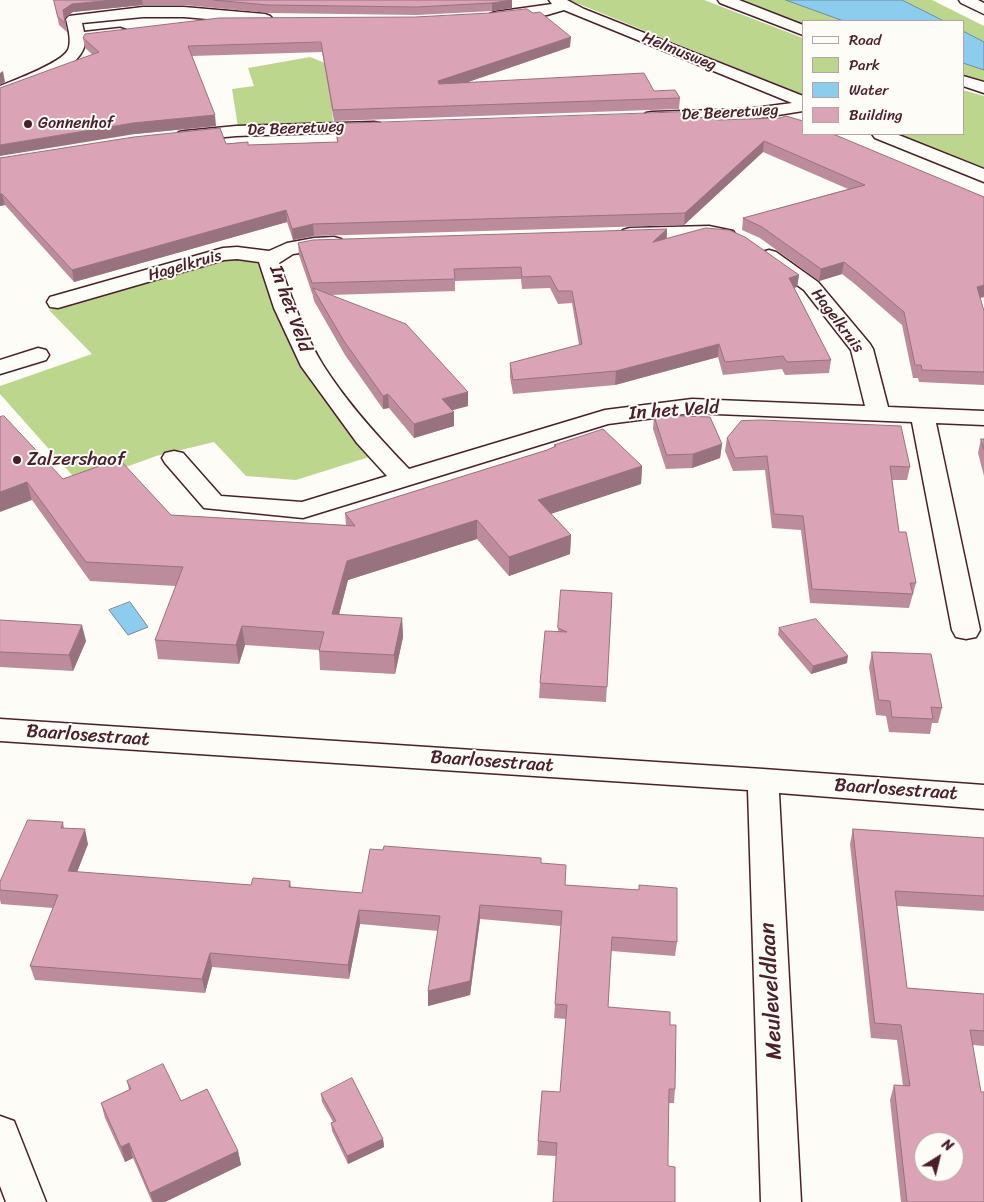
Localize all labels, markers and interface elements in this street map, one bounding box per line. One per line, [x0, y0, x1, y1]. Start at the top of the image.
legend [802, 20, 964, 135]
text: Road [849, 27, 881, 53]
street label: Helmusweg [639, 28, 719, 76]
text: Park [849, 52, 880, 78]
text: Water [849, 77, 889, 103]
street label: De Beeretweg [681, 101, 779, 125]
text: Building [849, 102, 903, 128]
place label: Gonnenhof [38, 114, 114, 134]
marker: Gonnenhof [22, 118, 34, 130]
street label: De Beeretweg [247, 118, 345, 140]
street label: Hagelkruis [146, 246, 224, 286]
street label: In het Veld [264, 263, 316, 355]
street label: Hagelkruis [807, 285, 867, 357]
street label: In het Veld [628, 396, 720, 426]
place label: Zalzershaof [27, 449, 125, 471]
marker: Zalzershaof [11, 454, 23, 466]
street label: Baarlosestraat [26, 720, 150, 752]
street label: Baarlosestraat [430, 746, 554, 778]
street label: Baarlosestraat [834, 774, 958, 806]
street label: Meuleveldlaan [755, 922, 789, 1060]
north arrow [914, 1132, 964, 1182]
text: N [936, 1132, 959, 1158]

